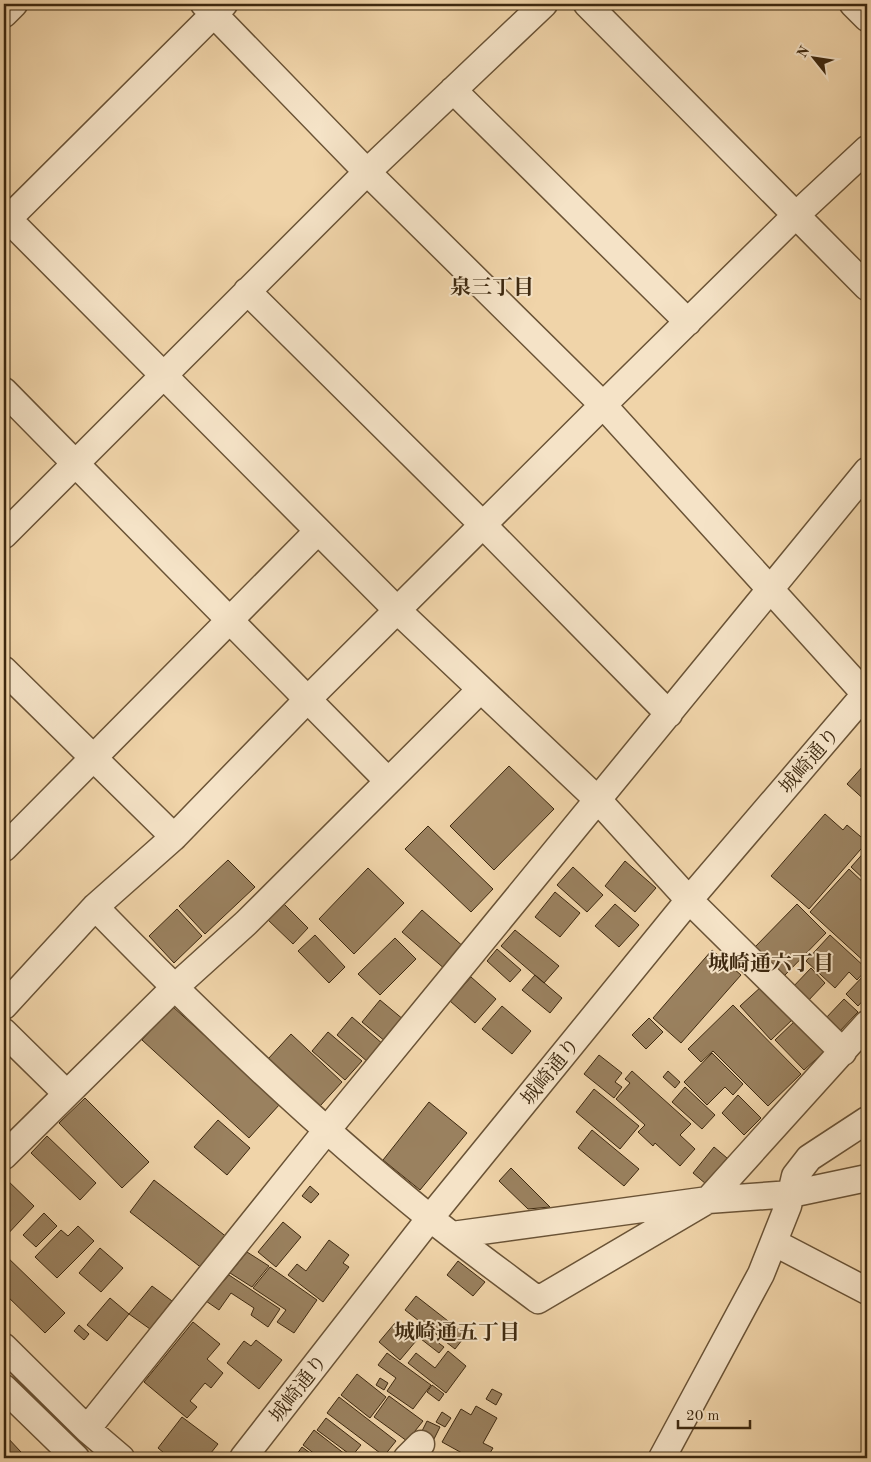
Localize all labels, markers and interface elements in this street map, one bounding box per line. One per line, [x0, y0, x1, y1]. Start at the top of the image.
north arrow [788, 32, 838, 82]
text: N [795, 44, 812, 60]
district label: 泉三丁目 [450, 276, 534, 299]
street label: 城崎通り [775, 723, 844, 798]
district label: 城崎通六丁目 [708, 951, 834, 975]
street label: 城崎通り [517, 1034, 584, 1110]
district label: 城崎通五丁目 [394, 1320, 520, 1344]
street label: 城崎通り [265, 1350, 332, 1427]
scale bar [678, 1397, 751, 1429]
text: 20 m [686, 1409, 720, 1424]

